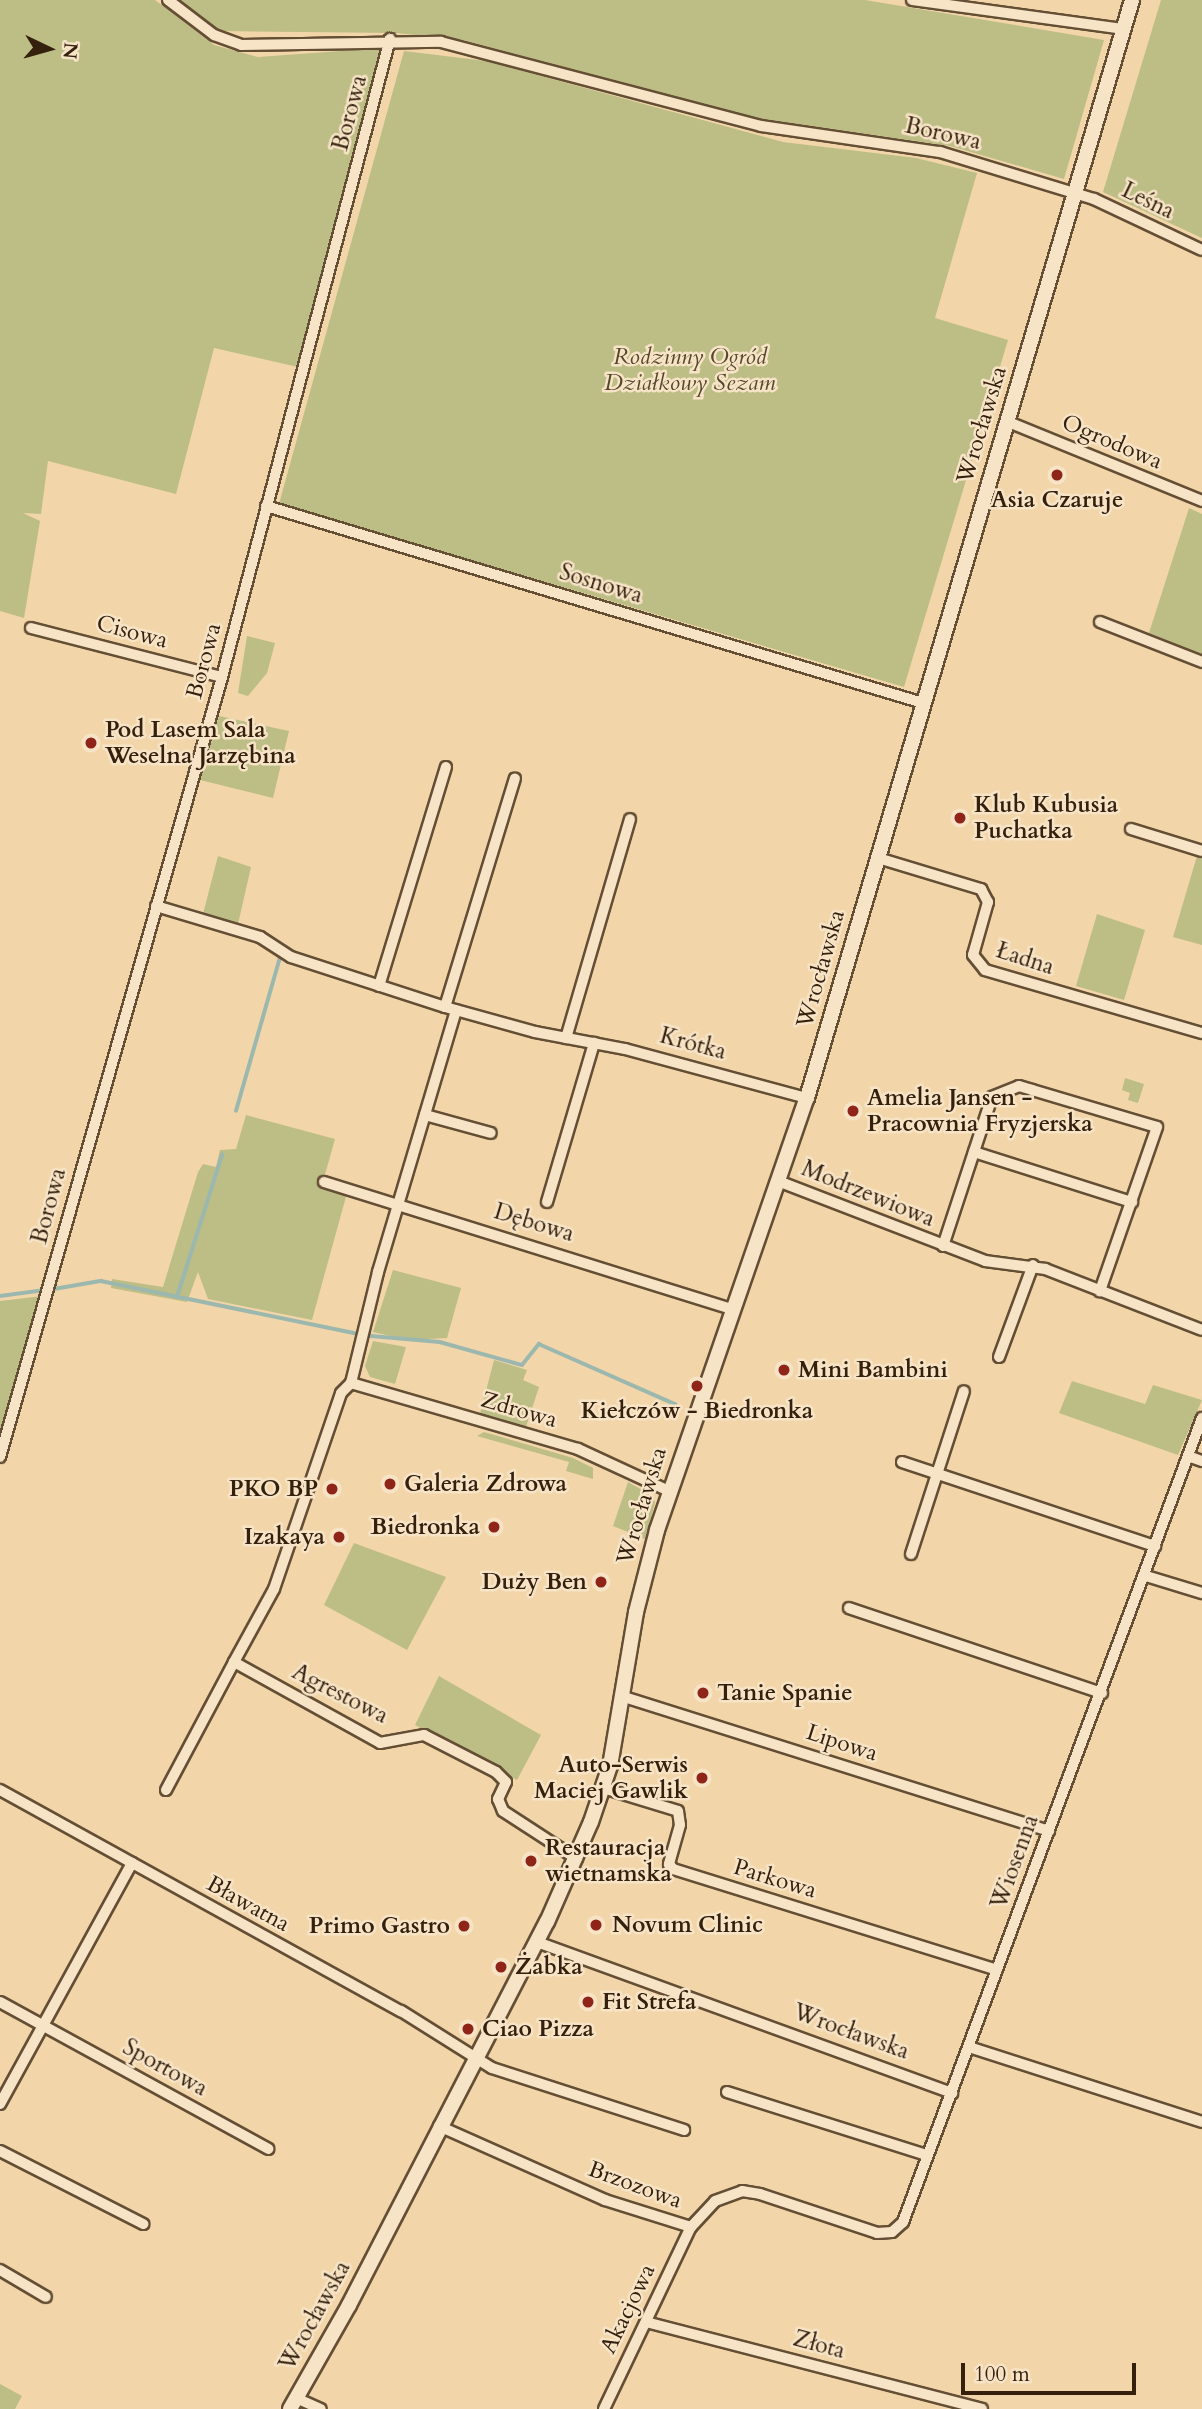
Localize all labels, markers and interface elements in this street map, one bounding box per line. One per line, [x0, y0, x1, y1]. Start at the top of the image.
north arrow [14, 14, 84, 84]
text: N [56, 41, 84, 60]
street label: Borowa [327, 72, 373, 154]
street label: Borowa [902, 112, 984, 156]
street label: Leśna [1117, 177, 1179, 225]
park label: Rodzinny Ogród Działkowy Sezam [604, 343, 776, 397]
street label: Wrocławska [951, 363, 1013, 487]
street label: Ogrodowa [1058, 408, 1166, 476]
marker: Asia Czaruje [1049, 467, 1065, 483]
place label: Asia Czaruje [991, 486, 1123, 514]
street label: Sosnowa [556, 558, 646, 610]
street label: Cisowa [93, 609, 171, 655]
street label: Borowa [181, 620, 227, 702]
place label: Pod Lasem Sala Weselna Jarzębina [105, 716, 296, 770]
marker: Pod Lasem Sala Weselna Jarzębina [83, 735, 99, 751]
place label: Klub Kubusia Puchatka [974, 791, 1118, 845]
marker: Klub Kubusia Puchatka [952, 810, 968, 826]
street label: Wrocławska [791, 907, 851, 1031]
street label: Ładna [993, 937, 1057, 981]
street label: Krótka [657, 1022, 729, 1066]
place label: Amelia Jansen - Pracownia Fryzjerska [867, 1084, 1093, 1138]
marker: Amelia Jansen - Pracownia Fryzjerska [845, 1103, 861, 1119]
street label: Modrzewiowa [797, 1155, 939, 1233]
street label: Borowa [26, 1165, 72, 1247]
street label: Dębowa [491, 1198, 577, 1248]
place label: Mini Bambini [798, 1356, 948, 1384]
marker: Mini Bambini [776, 1362, 792, 1378]
marker: Kiełczów - Biedronka [689, 1378, 705, 1394]
street label: Zdrowa [478, 1386, 560, 1434]
place label: Kiełczów - Biedronka [581, 1397, 813, 1425]
street label: Wrocławska [611, 1444, 673, 1568]
place label: Galeria Zdrowa [404, 1470, 567, 1498]
place label: PKO BP [229, 1475, 318, 1503]
marker: Galeria Zdrowa [382, 1476, 398, 1492]
marker: PKO BP [324, 1481, 340, 1497]
place label: Biedronka [371, 1513, 480, 1541]
marker: Biedronka [486, 1519, 502, 1535]
place label: Izakaya [244, 1523, 325, 1551]
marker: Izakaya [331, 1529, 347, 1545]
place label: Duży Ben [482, 1568, 587, 1596]
marker: Duży Ben [593, 1574, 609, 1590]
street label: Agrestowa [287, 1658, 393, 1730]
place label: Tanie Spanie [717, 1679, 853, 1707]
marker: Tanie Spanie [695, 1685, 711, 1701]
street label: Lipowa [803, 1719, 881, 1767]
place label: Auto-Serwis Maciej Gawlik [534, 1751, 688, 1805]
marker: Auto-Serwis Maciej Gawlik [694, 1770, 710, 1786]
street label: Wiosenna [985, 1811, 1045, 1913]
place label: Restauracja wietnamska [545, 1834, 672, 1888]
marker: Restauracja wietnamska [523, 1853, 539, 1869]
street label: Parkowa [730, 1853, 820, 1905]
street label: Bławatna [202, 1870, 294, 1938]
place label: Novum Clinic [612, 1911, 763, 1939]
place label: Primo Gastro [309, 1912, 450, 1940]
marker: Novum Clinic [586, 1915, 606, 1935]
marker: Primo Gastro [456, 1918, 472, 1934]
place label: Żabka [515, 1953, 583, 1981]
marker: Żabka [493, 1959, 509, 1975]
place label: Fit Strefa [602, 1988, 696, 2016]
marker: Fit Strefa [580, 1994, 596, 2010]
street label: Wrocławska [789, 1998, 913, 2066]
place label: Ciao Pizza [482, 2015, 594, 2043]
marker: Ciao Pizza [460, 2021, 476, 2037]
street label: Sportowa [118, 2033, 212, 2103]
street label: Brzozowa [584, 2155, 686, 2215]
street label: Wrocławska [273, 2256, 357, 2376]
street label: Akacjowa [594, 2260, 662, 2358]
street label: Złota [790, 2325, 848, 2365]
scale bar [964, 2350, 1139, 2394]
text: 100 m [974, 2360, 1030, 2389]

